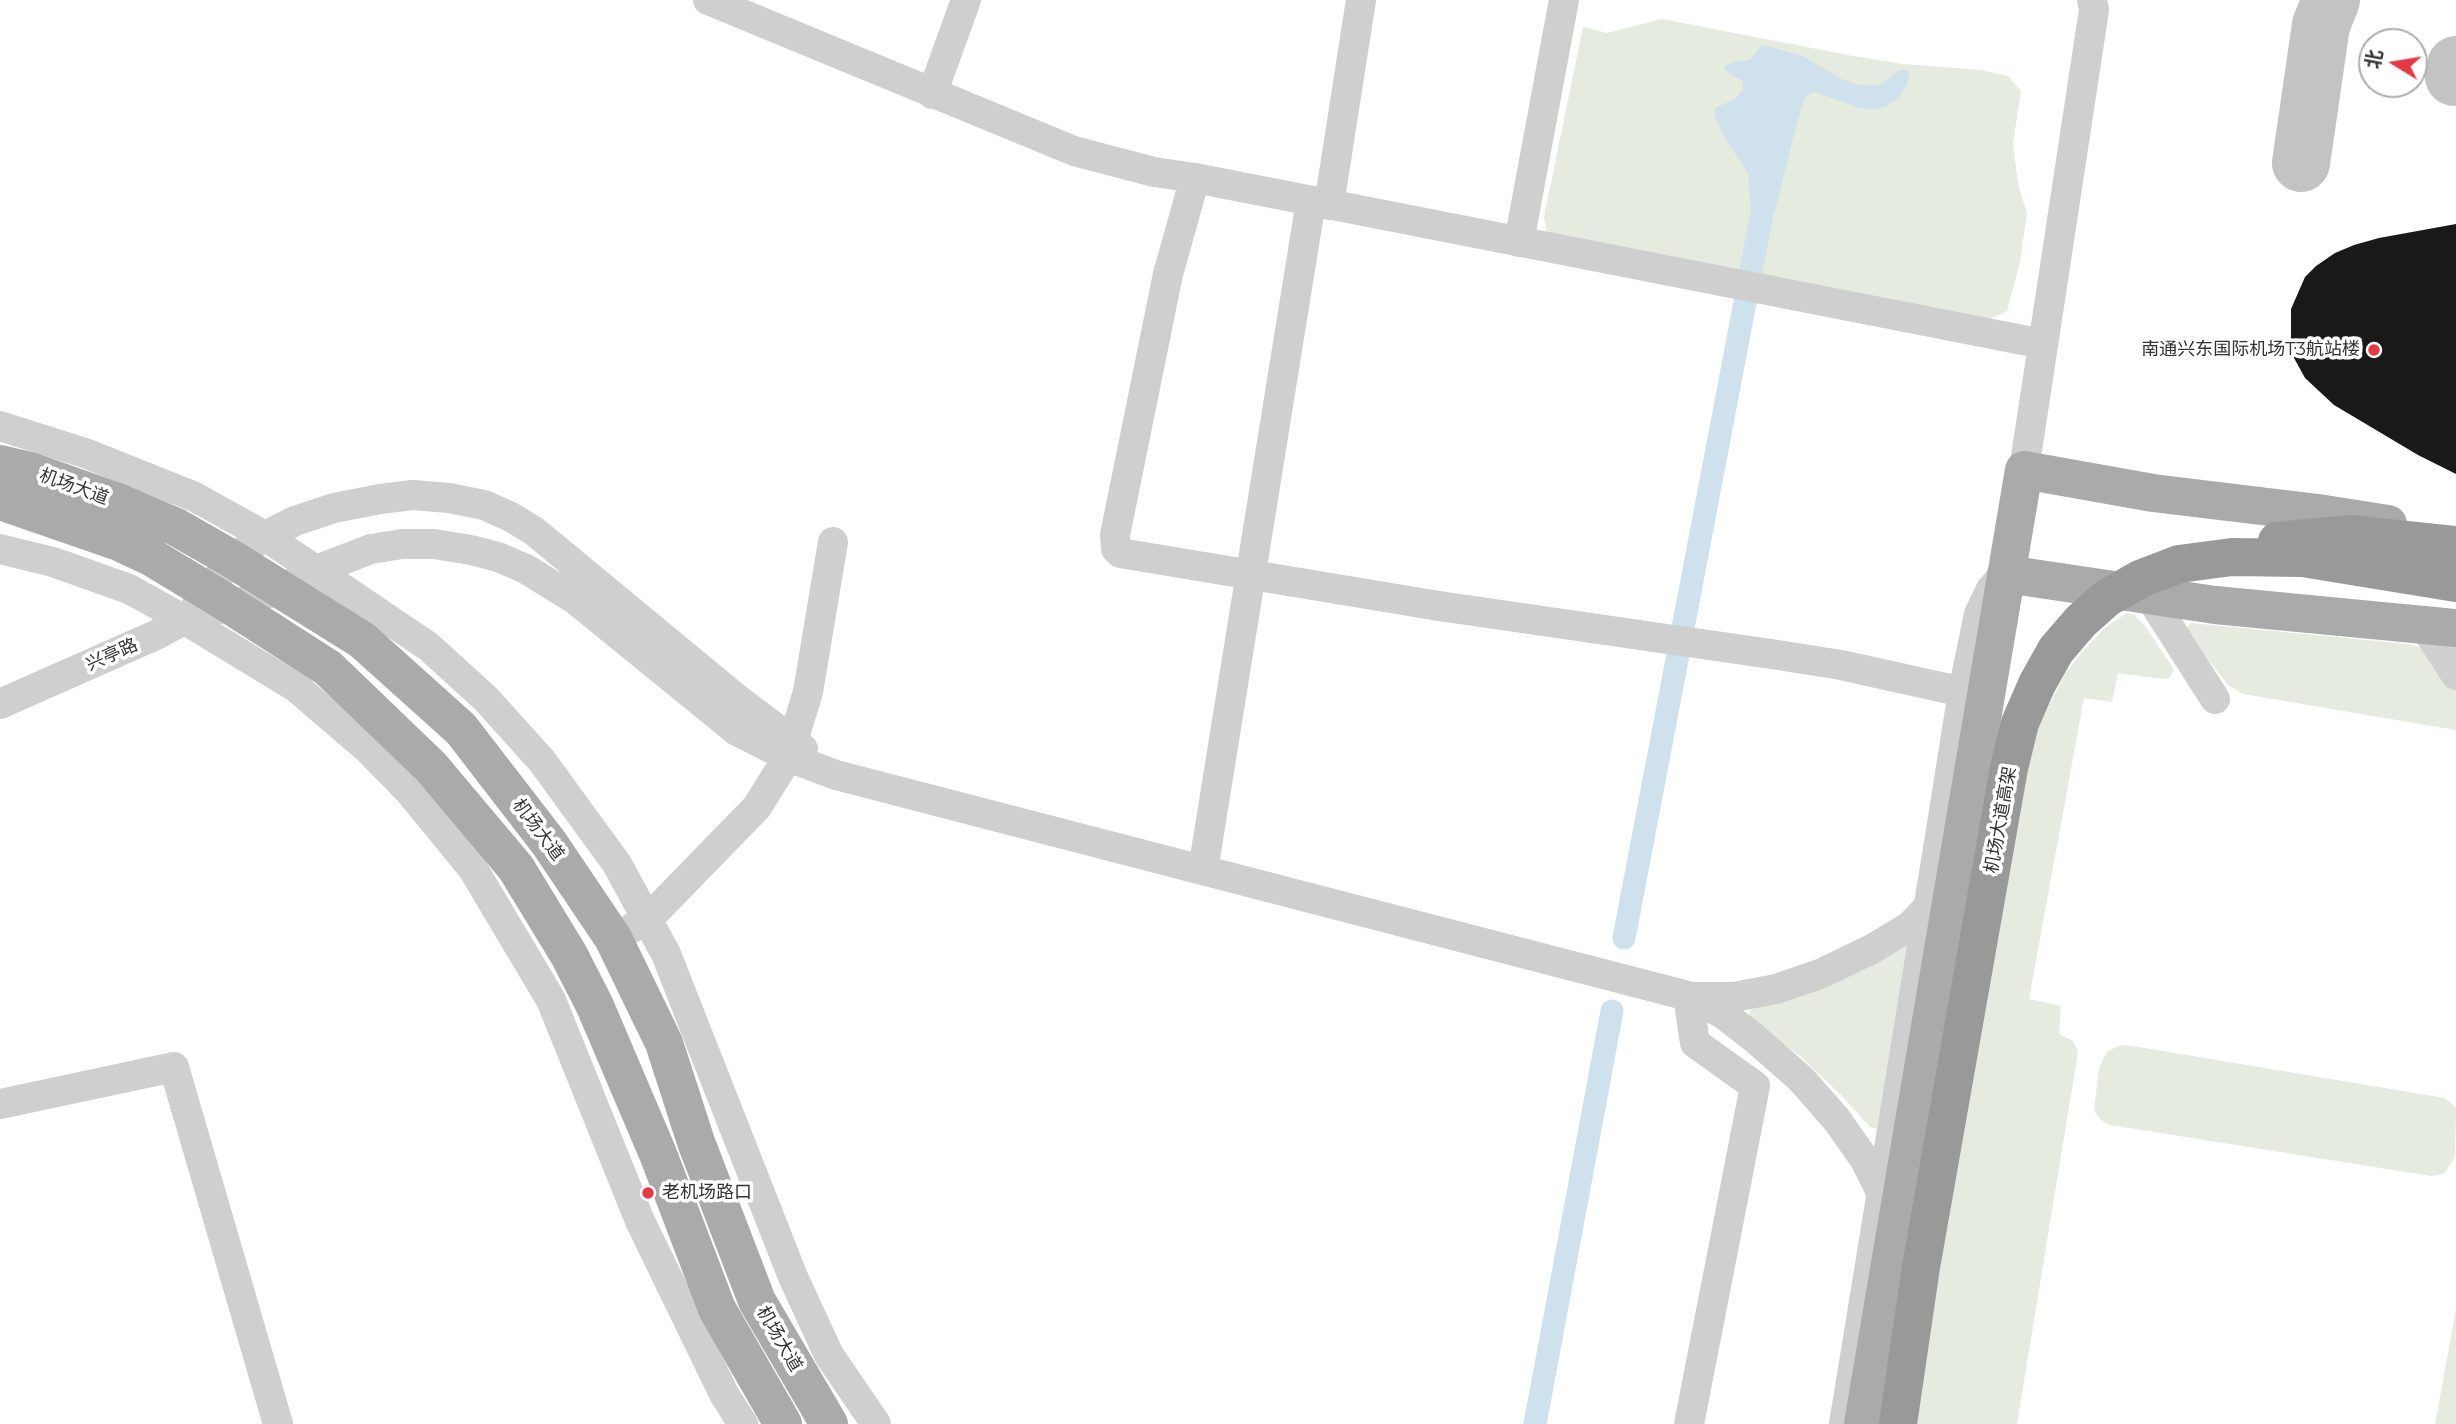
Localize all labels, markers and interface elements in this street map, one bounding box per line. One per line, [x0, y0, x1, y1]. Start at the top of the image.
north arrow [2358, 28, 2428, 98]
text: 北 [2361, 48, 2387, 71]
place label: 南通兴东国际机场T3航站楼 [2141, 339, 2360, 361]
marker: 南通兴东国际机场T3航站楼 [2366, 342, 2382, 358]
street label: 机场大道 [36, 465, 112, 509]
street label: 兴亭路 [83, 634, 141, 676]
street label: 机场大道高架 [1981, 765, 2021, 875]
street label: 机场大道 [508, 795, 568, 865]
place label: 老机场路口 [662, 1182, 752, 1204]
marker: 老机场路口 [640, 1185, 656, 1201]
street label: 机场大道 [752, 1302, 806, 1376]

